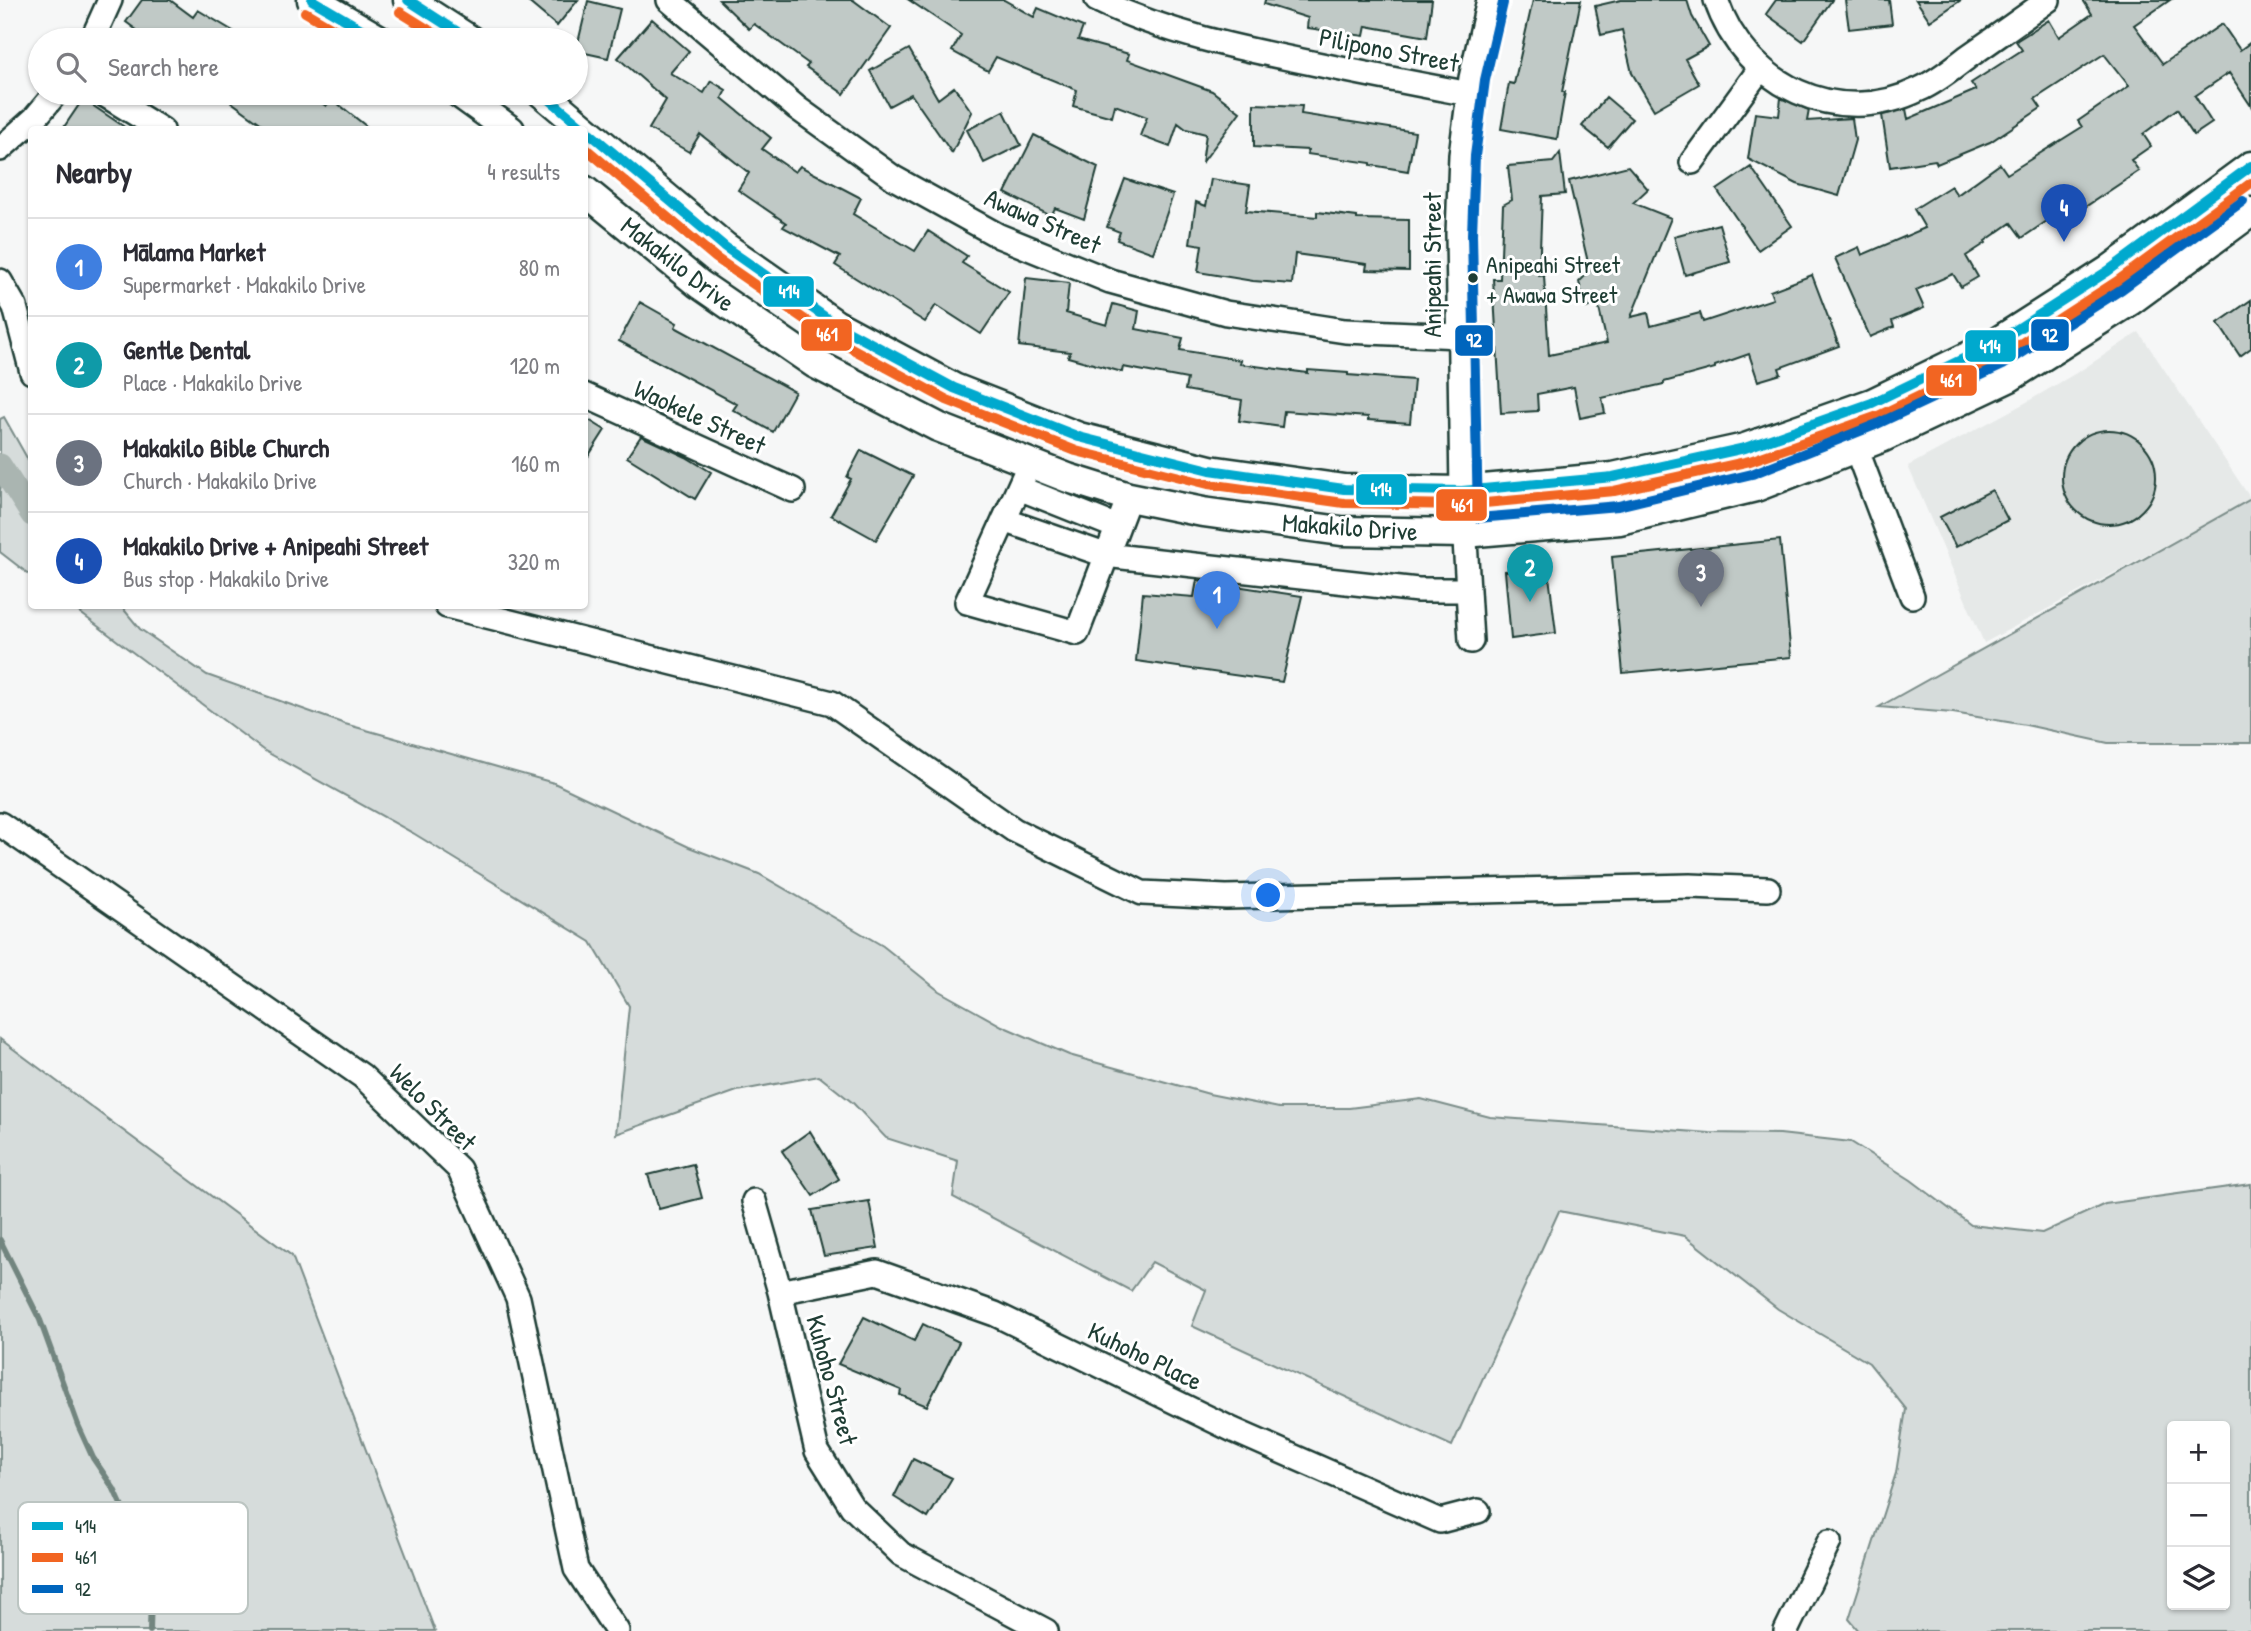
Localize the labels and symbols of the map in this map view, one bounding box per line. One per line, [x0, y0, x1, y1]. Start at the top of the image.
street label: Pilipono Street [1316, 19, 1463, 80]
street label: Awawa Street [980, 179, 1108, 262]
pin: 4 [2041, 184, 2087, 242]
street label: Anipeahi Street [1414, 191, 1449, 338]
street label: Makakilo Drive [614, 208, 743, 319]
place label: Anipeahi Street + Awawa Street [1486, 248, 1621, 310]
marker: Anipeahi Street + Awawa Street [1466, 271, 1480, 285]
line badge: 414 [762, 275, 815, 308]
text: 414 [778, 278, 800, 304]
line badge: 461 [800, 318, 853, 352]
line badge: 92 [2030, 318, 2070, 352]
text: 461 [816, 321, 838, 347]
text: 92 [2042, 322, 2058, 348]
line badge: 92 [1454, 324, 1494, 357]
text: 92 [1466, 327, 1482, 353]
line badge: 414 [1964, 329, 2017, 363]
text: 414 [1979, 333, 2001, 359]
line badge: 461 [1925, 364, 1978, 397]
text: 461 [1940, 367, 1962, 393]
street label: Waokele Street [629, 371, 773, 463]
line badge: 414 [1355, 473, 1408, 506]
text: 414 [1370, 476, 1392, 502]
line badge: 461 [1435, 488, 1488, 522]
text: 461 [1451, 492, 1473, 518]
street label: Makakilo Drive [1281, 504, 1419, 549]
pin: 2 [1507, 544, 1553, 602]
pin: 3 [1678, 549, 1724, 607]
pin: 1 [1194, 571, 1240, 629]
your location [1251, 878, 1285, 912]
street label: Welo Street [382, 1055, 485, 1159]
street label: Kuhoho Street [798, 1311, 867, 1450]
street label: Kuhoho Place [1082, 1313, 1208, 1398]
legend [18, 1502, 248, 1614]
text: 414 [75, 1513, 96, 1539]
text: 461 [75, 1544, 97, 1570]
text: 92 [75, 1576, 91, 1602]

